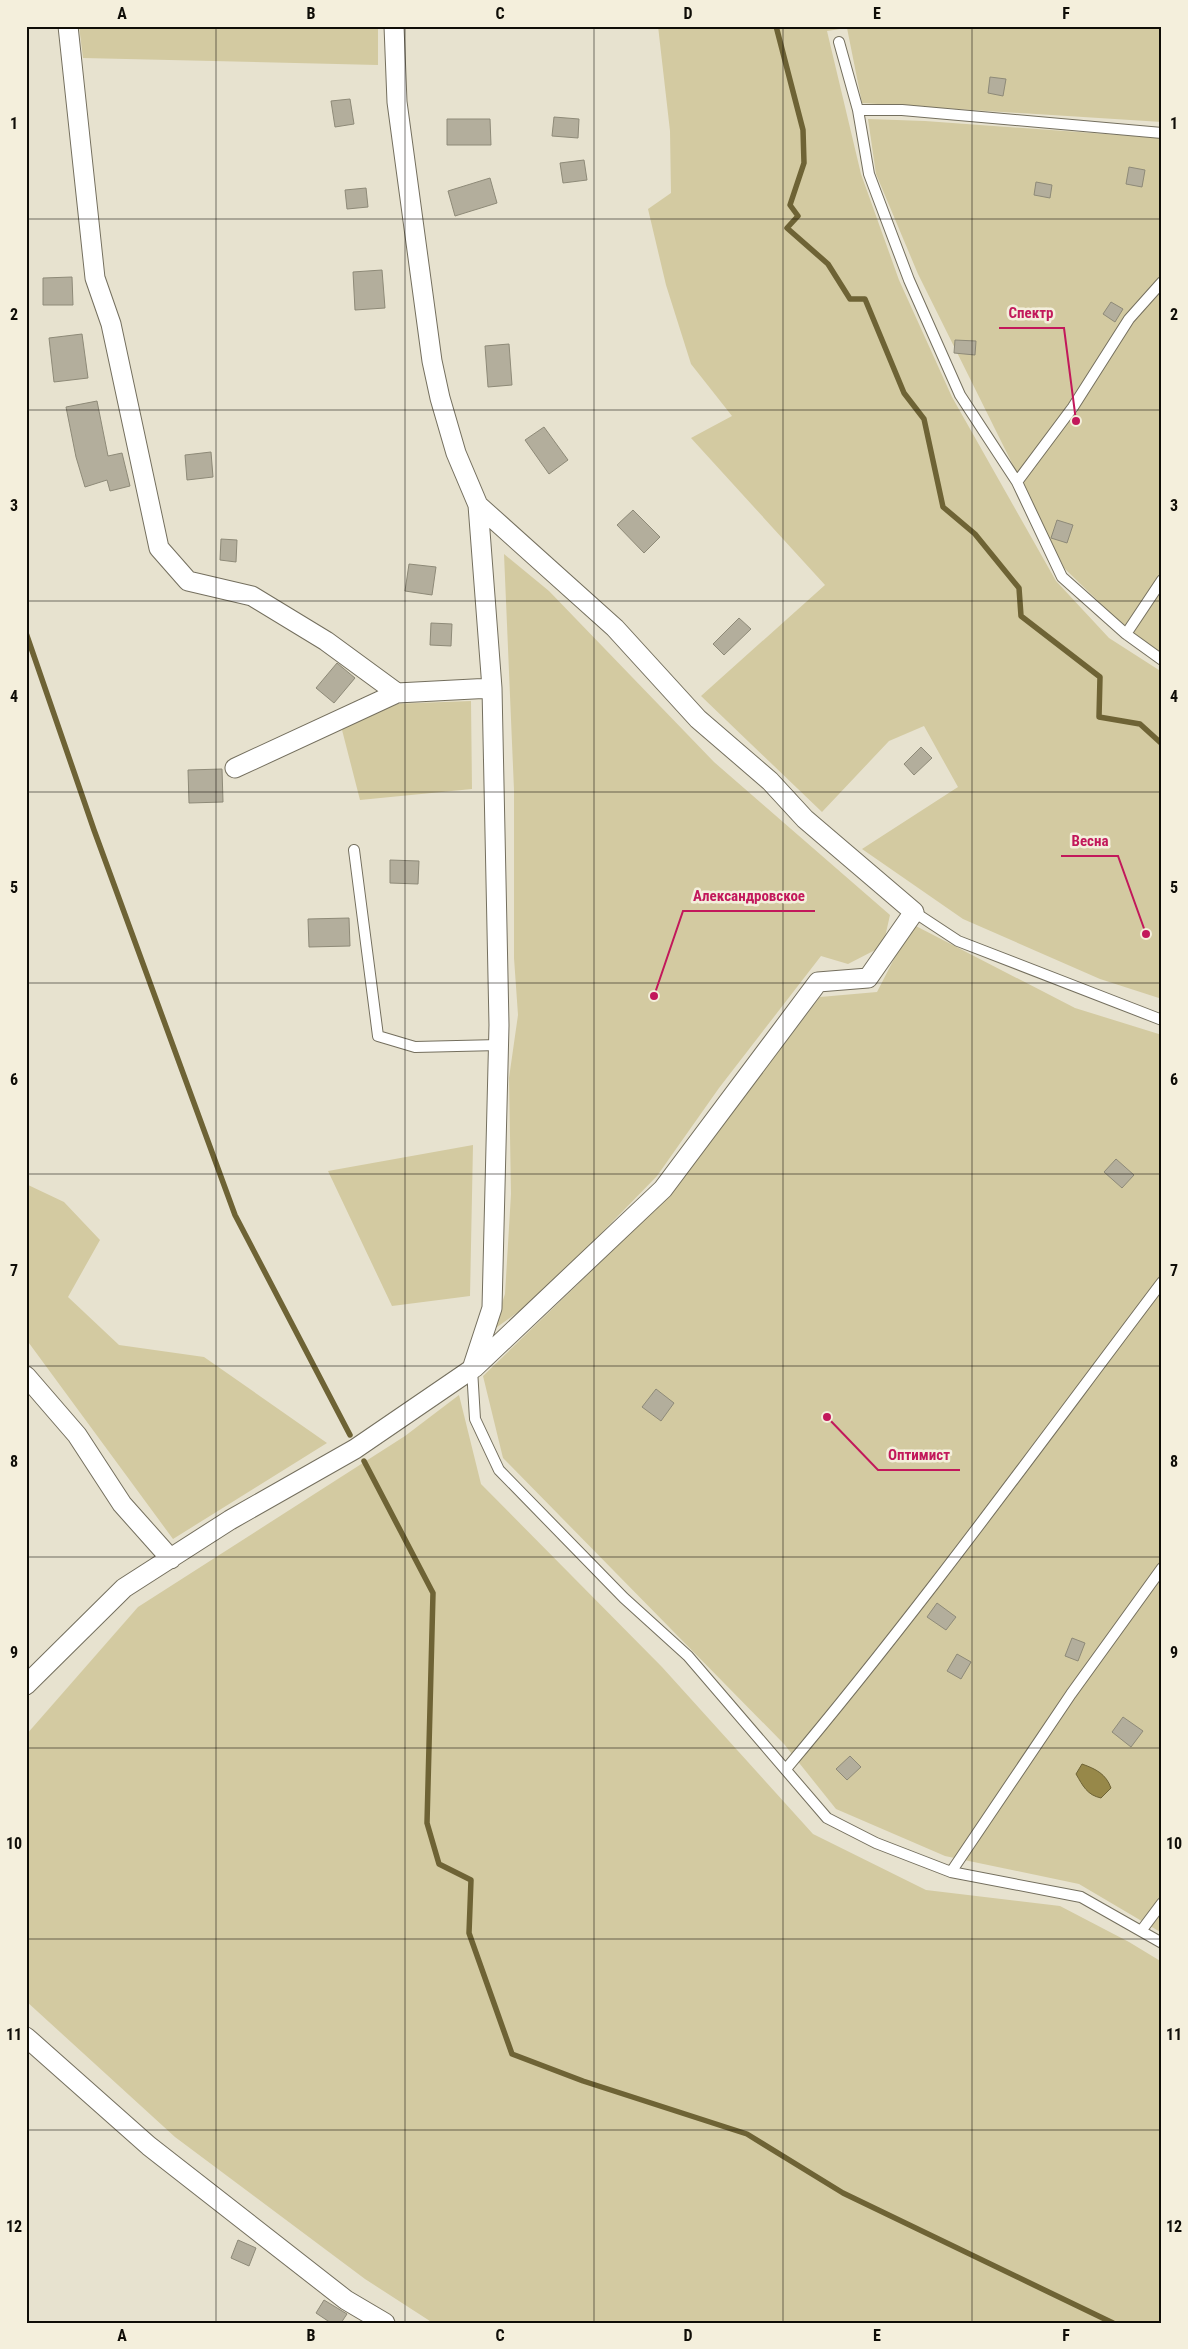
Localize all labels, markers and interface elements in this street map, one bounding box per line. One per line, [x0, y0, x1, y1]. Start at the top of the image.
text: A [117, 4, 127, 23]
text: B [307, 4, 316, 23]
text: C [495, 4, 505, 23]
text: D [683, 4, 693, 23]
text: E [873, 4, 881, 23]
text: F [1062, 4, 1070, 23]
text: 1 [10, 114, 18, 133]
text: 1 [1170, 114, 1178, 133]
callout: Спектр [999, 298, 1064, 328]
text: Спектр [1008, 304, 1054, 322]
text: 2 [10, 305, 18, 324]
text: 2 [1170, 305, 1178, 324]
text: 3 [10, 496, 18, 515]
text: 3 [1170, 496, 1178, 515]
text: 4 [10, 687, 18, 706]
text: 4 [1170, 687, 1178, 706]
callout: Весна [1061, 826, 1118, 856]
text: Весна [1071, 832, 1109, 850]
text: 5 [10, 878, 18, 897]
text: 5 [1170, 878, 1178, 897]
callout: Александровское [683, 881, 815, 911]
text: Александровское [693, 887, 805, 905]
text: 6 [10, 1070, 18, 1089]
text: 6 [1170, 1070, 1178, 1089]
text: 7 [10, 1261, 18, 1280]
text: 7 [1170, 1261, 1178, 1280]
callout: Оптимист [878, 1440, 960, 1470]
text: Оптимист [888, 1446, 950, 1464]
text: 8 [10, 1452, 18, 1471]
text: 8 [1170, 1452, 1178, 1471]
text: 9 [10, 1643, 18, 1662]
text: 9 [1170, 1643, 1178, 1662]
text: 10 [6, 1834, 22, 1853]
text: 10 [1166, 1834, 1182, 1853]
text: 11 [6, 2025, 22, 2044]
text: 11 [1166, 2025, 1182, 2044]
text: 12 [6, 2217, 22, 2236]
text: 12 [1166, 2217, 1182, 2236]
text: A [117, 2326, 127, 2345]
text: B [307, 2326, 316, 2345]
text: C [495, 2326, 505, 2345]
text: D [683, 2326, 693, 2345]
text: E [873, 2326, 881, 2345]
text: F [1062, 2326, 1070, 2345]

